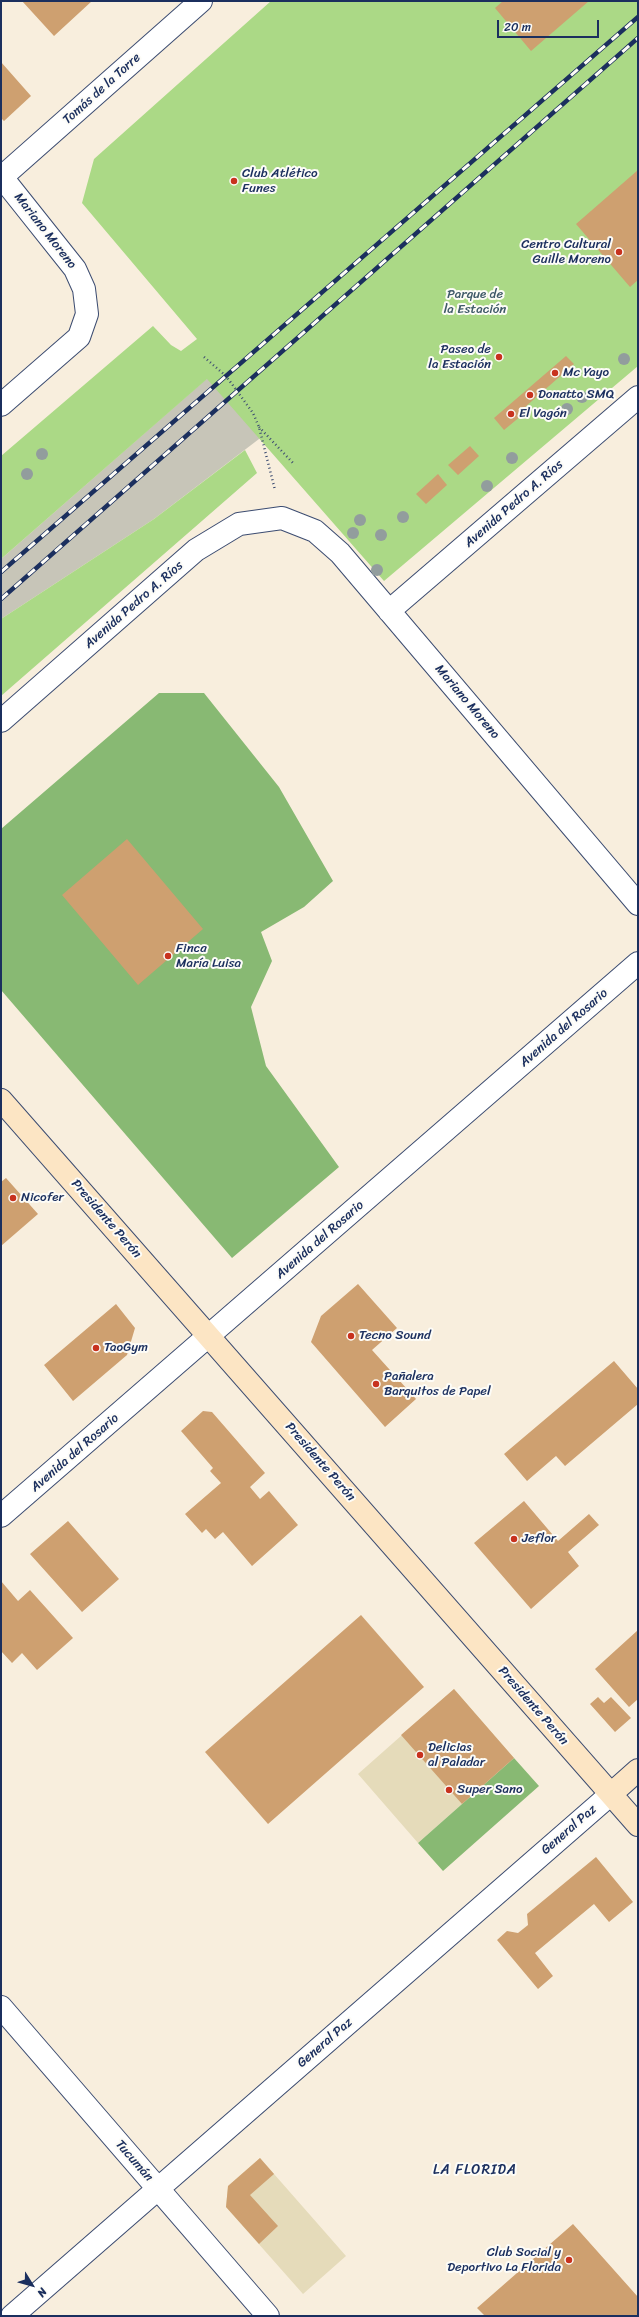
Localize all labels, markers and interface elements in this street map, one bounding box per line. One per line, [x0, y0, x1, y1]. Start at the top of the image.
scale bar [499, 12, 601, 38]
text: 20 m [504, 16, 531, 38]
street label: Tomás de la Torre [60, 50, 144, 128]
place label: Club Atlético Funes [242, 166, 318, 197]
marker: Club Atlético Funes [229, 176, 239, 186]
street label: Mariano Moreno [10, 190, 80, 272]
place label: Centro Cultural Guille Moreno [521, 237, 611, 268]
marker: Centro Cultural Guille Moreno [614, 247, 624, 257]
park label: Parque de la Estación [444, 287, 506, 318]
place label: Paseo de la Estación [428, 342, 491, 373]
marker: Paseo de la Estación [494, 352, 504, 362]
place label: Mc Yayo [563, 365, 609, 381]
marker: Mc Yayo [550, 368, 560, 378]
place label: Donatto SMQ [538, 387, 614, 403]
marker: Donatto SMQ [525, 390, 535, 400]
place label: El Vagón [519, 406, 567, 422]
marker: El Vagón [506, 409, 516, 419]
street label: Avenida Pedro A. Ríos [462, 457, 566, 551]
street label: Avenida Pedro A. Ríos [82, 558, 186, 652]
street label: Mariano Moreno [431, 662, 503, 742]
place label: Finca María Luisa [176, 941, 241, 972]
marker: Finca María Luisa [163, 951, 173, 961]
street label: Avenida del Rosario [517, 985, 611, 1071]
street label: Presidente Perón [68, 1177, 144, 1261]
place label: Nicofer [21, 1190, 64, 1206]
marker: Nicofer [8, 1193, 18, 1203]
street label: Avenida del Rosario [273, 1197, 367, 1283]
place label: Tecno Sound [359, 1328, 431, 1344]
marker: Tecno Sound [346, 1331, 356, 1341]
place label: TaoGym [104, 1340, 148, 1356]
marker: TaoGym [91, 1343, 101, 1353]
place label: Pañalera Barquitos de Papel [384, 1369, 491, 1400]
marker: Pañalera Barquitos de Papel [371, 1379, 381, 1389]
street label: Avenida del Rosario [28, 1410, 122, 1496]
street label: Presidente Perón [282, 1420, 358, 1504]
place label: Jeflor [522, 1531, 556, 1547]
marker: Jeflor [509, 1534, 519, 1544]
street label: Presidente Perón [495, 1664, 571, 1748]
place label: Delicias al Paladar [428, 1740, 485, 1771]
marker: Delicias al Paladar [415, 1750, 425, 1760]
place label: Super Sano [457, 1782, 523, 1798]
marker: Super Sano [444, 1785, 454, 1795]
street label: General Paz [538, 1802, 600, 1858]
street label: General Paz [294, 2015, 356, 2071]
street label: Tucumán [112, 2137, 156, 2185]
district label: LA FLORIDA [434, 2162, 516, 2178]
place label: Club Social y Deportivo La Florida [447, 2245, 561, 2276]
marker: Club Social y Deportivo La Florida [564, 2255, 574, 2265]
north arrow [12, 2265, 52, 2305]
text: N [32, 2284, 52, 2301]

